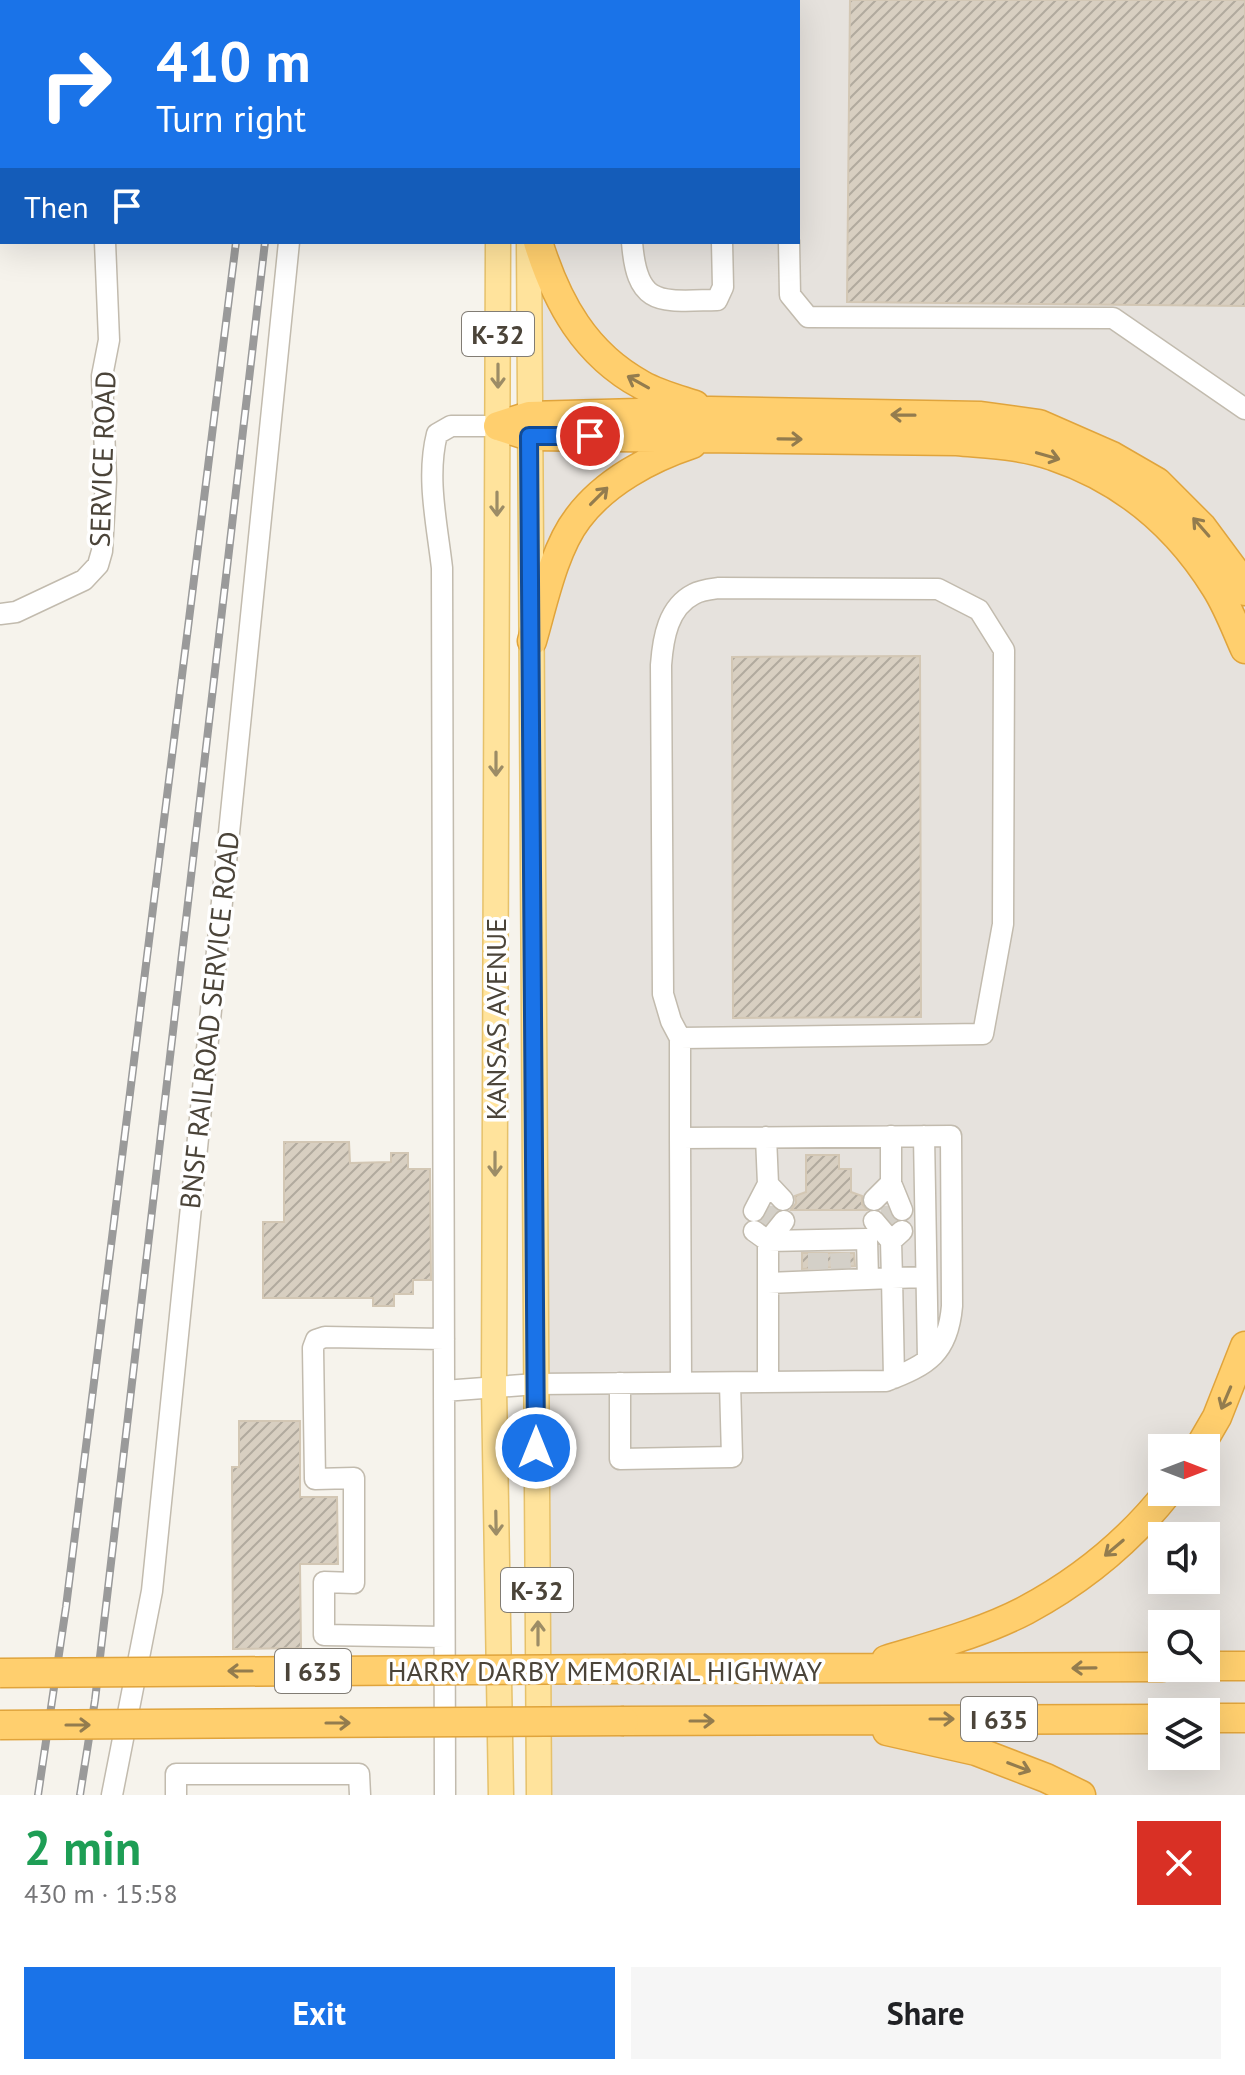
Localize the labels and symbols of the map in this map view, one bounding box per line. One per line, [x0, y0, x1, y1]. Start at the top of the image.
road number: K-32 [462, 312, 534, 356]
one-way arrow [490, 362, 506, 389]
street label: SERVICE ROAD [80, 370, 124, 548]
one-way arrow [627, 374, 650, 390]
pin [556, 402, 624, 470]
one-way arrow [890, 407, 917, 423]
one-way arrow [776, 431, 803, 446]
one-way arrow [1035, 449, 1061, 464]
one-way arrow [589, 487, 608, 506]
one-way arrow [489, 490, 505, 517]
one-way arrow [1192, 517, 1210, 537]
one-way arrow [488, 750, 504, 777]
street label: BNSF RAILROAD SERVICE ROAD [171, 829, 247, 1211]
street label: KANSAS AVENUE [477, 918, 514, 1120]
one-way arrow [487, 1150, 503, 1177]
one-way arrow [1217, 1385, 1232, 1410]
position arrow [494, 1406, 578, 1490]
north arrow [1148, 1434, 1220, 1506]
one-way arrow [489, 1509, 504, 1536]
one-way arrow [1105, 1539, 1125, 1557]
road number: K-32 [501, 1568, 573, 1612]
one-way arrow [530, 1620, 546, 1647]
road number: I 635 [275, 1649, 351, 1693]
street label: HARRY DARBY MEMORIAL HIGHWAY [388, 1652, 823, 1689]
one-way arrow [1071, 1660, 1098, 1675]
one-way arrow [227, 1663, 254, 1679]
road number: I 635 [961, 1697, 1037, 1741]
one-way arrow [928, 1711, 955, 1727]
one-way arrow [688, 1713, 715, 1729]
one-way arrow [324, 1715, 351, 1731]
one-way arrow [64, 1717, 91, 1733]
one-way arrow [1007, 1761, 1031, 1775]

